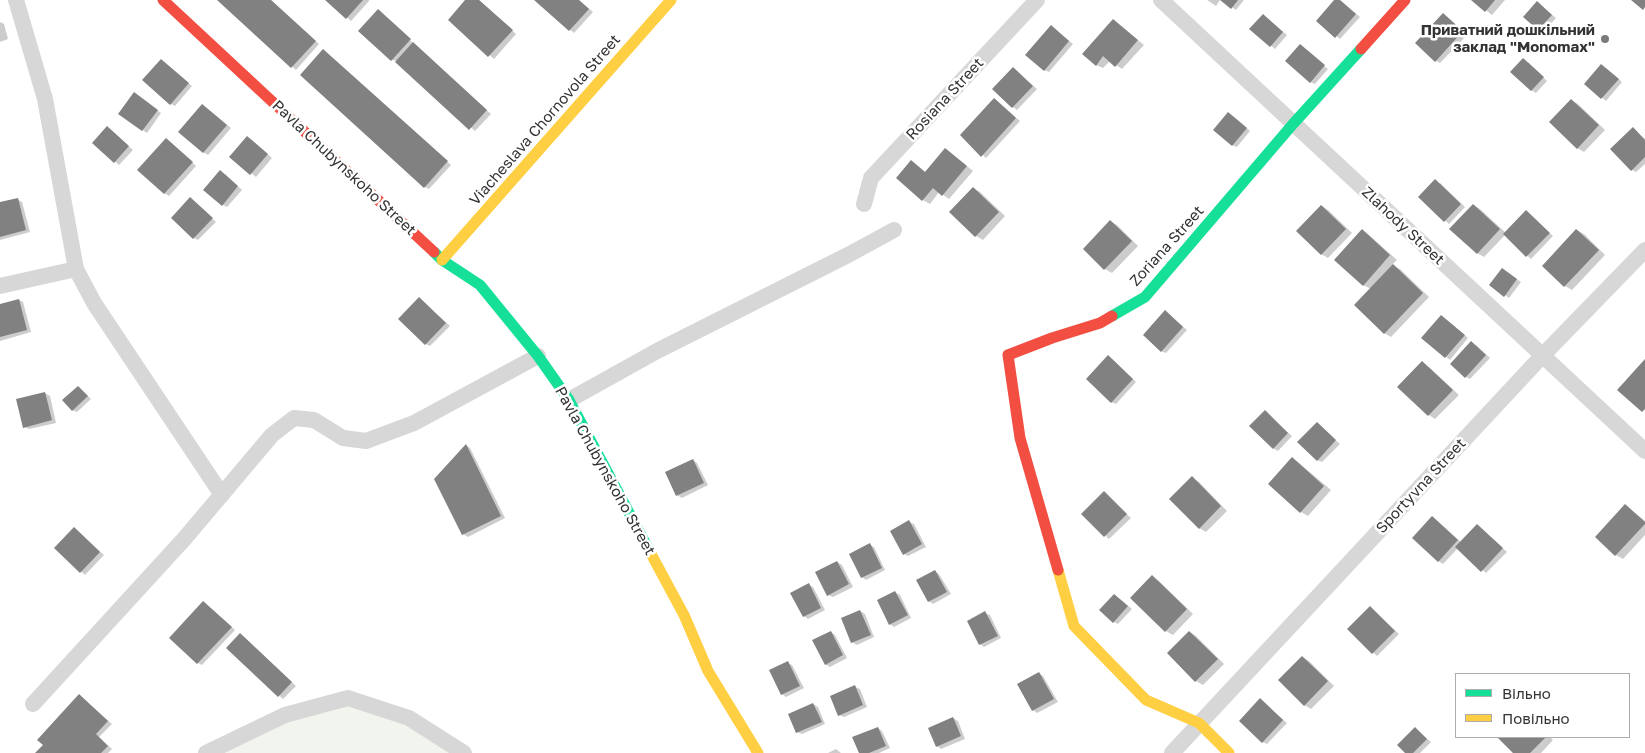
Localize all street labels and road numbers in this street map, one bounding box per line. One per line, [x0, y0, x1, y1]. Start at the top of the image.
street label: Viacheslava Chornovola Street [466, 31, 624, 209]
street label: Rosiana Street [902, 54, 988, 144]
street label: Pavla Chubynskoho Street [268, 97, 420, 239]
street label: Zlahody Street [1358, 183, 1448, 269]
street label: Zoriana Street [1126, 202, 1208, 290]
street label: Pavla Chubynskoho Street [551, 384, 659, 558]
street label: Sportyvna Street [1372, 435, 1470, 537]

